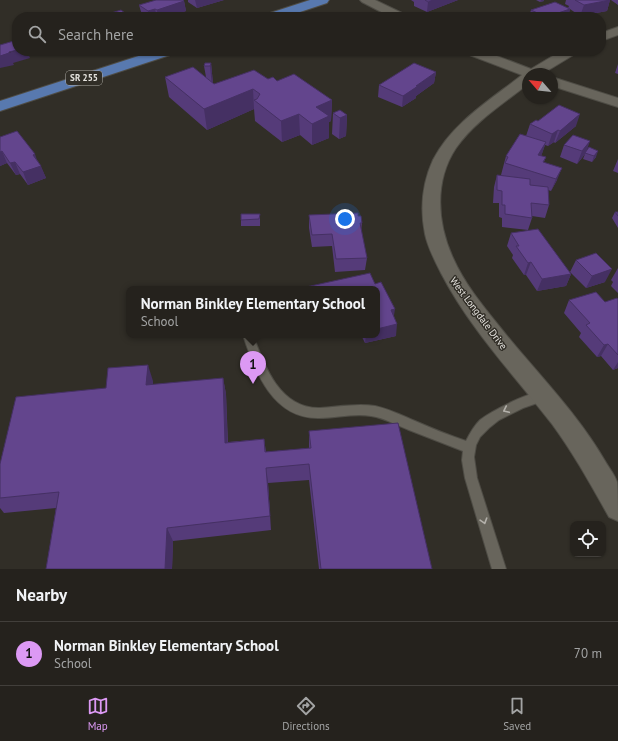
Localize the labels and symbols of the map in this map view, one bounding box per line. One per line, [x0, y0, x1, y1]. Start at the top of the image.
north arrow [522, 68, 558, 104]
road number: SR 255 [66, 71, 102, 85]
your location [335, 209, 355, 229]
street label: West Longdale Drive [447, 274, 510, 352]
pin: 1 [240, 351, 266, 384]
one-way arrow [503, 405, 511, 413]
one-way arrow [479, 518, 488, 525]

